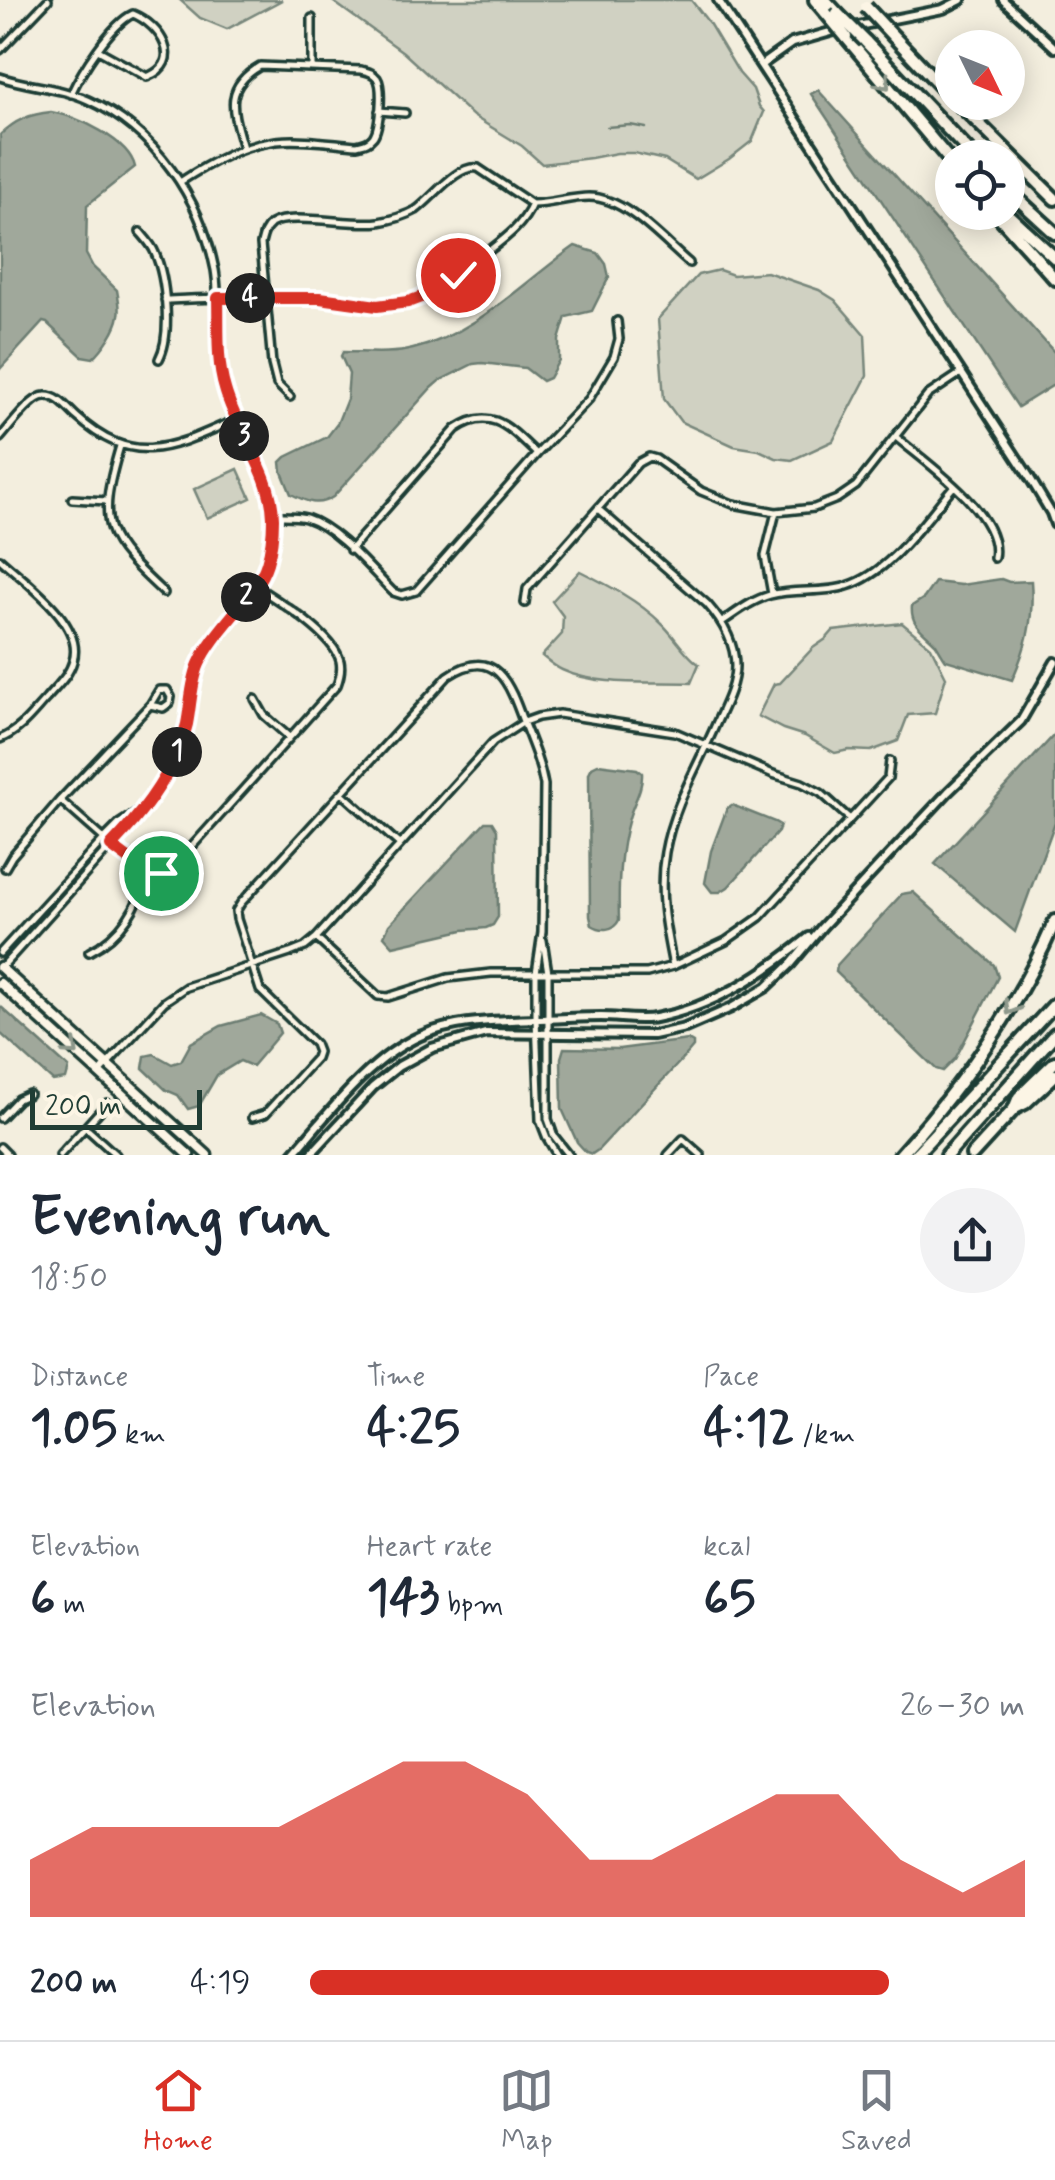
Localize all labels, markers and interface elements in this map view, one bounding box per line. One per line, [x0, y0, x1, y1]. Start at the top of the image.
north arrow [935, 30, 1025, 120]
map controls [935, 30, 1025, 230]
one-way arrow [872, 72, 890, 90]
button: locate [935, 140, 1025, 230]
pin [416, 233, 501, 318]
icon: check [431, 248, 486, 303]
pin: 4 [225, 273, 275, 323]
text: 4 [242, 279, 258, 316]
pin: 3 [219, 411, 269, 461]
text: 3 [238, 417, 250, 454]
pin: 2 [221, 572, 271, 622]
text: 2 [239, 578, 253, 615]
pin: 1 [152, 727, 202, 777]
text: 1 [171, 733, 183, 770]
pin [119, 831, 204, 916]
icon: arrive [134, 846, 189, 901]
one-way arrow [1004, 997, 1023, 1015]
one-way arrow [60, 1037, 79, 1055]
scale bar [30, 1085, 202, 1130]
text: 200 m [45, 1089, 121, 1126]
text: Evening run [30, 1183, 330, 1255]
button: share [920, 1188, 1025, 1293]
text: 18:50 [30, 1257, 108, 1299]
text: Distance [30, 1359, 128, 1396]
text: Time [367, 1359, 425, 1396]
text: Pace [703, 1359, 759, 1396]
text: 1.05 [30, 1396, 117, 1462]
text: 4:25 [367, 1396, 460, 1462]
text: 4:12 [703, 1396, 795, 1462]
text: km [117, 1417, 166, 1454]
text: /km [795, 1417, 855, 1454]
text: Elevation [30, 1529, 140, 1566]
text: Heart rate [367, 1529, 492, 1566]
text: kcal [703, 1529, 750, 1566]
text: 6 [30, 1566, 56, 1632]
text: 143 [367, 1566, 440, 1632]
text: 65 [703, 1566, 756, 1632]
text: m [56, 1587, 85, 1624]
text: bpm [440, 1587, 504, 1624]
text: Elevation [30, 1685, 156, 1727]
text: 26–30 m [900, 1685, 1025, 1727]
text: 200 m [30, 1962, 117, 2004]
text: 4:19 [190, 1962, 251, 2004]
tab: Home [143, 2063, 213, 2160]
tab: Map [499, 2063, 554, 2160]
tab: Saved [841, 2063, 912, 2160]

